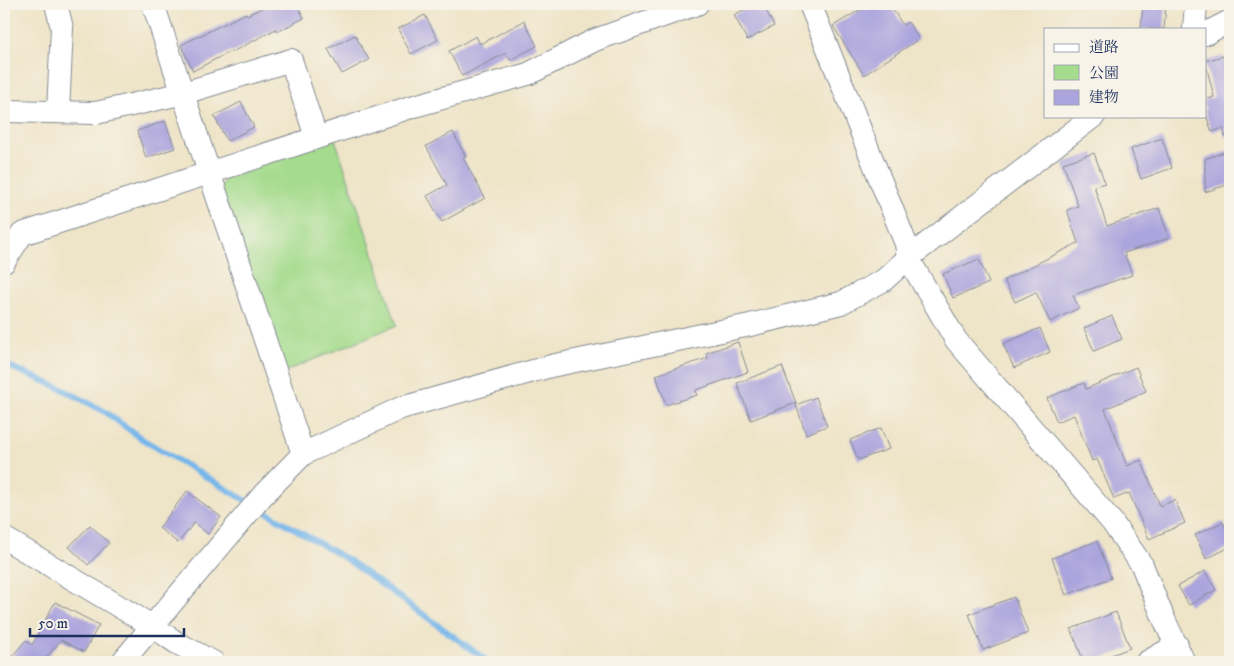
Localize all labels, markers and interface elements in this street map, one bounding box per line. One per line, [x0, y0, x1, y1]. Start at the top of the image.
legend [1044, 28, 1206, 118]
text: 道路 [1089, 38, 1119, 57]
text: 公園 [1089, 64, 1119, 83]
text: 建物 [1089, 88, 1119, 107]
scale bar [30, 606, 184, 638]
text: 50 m [38, 614, 68, 633]

